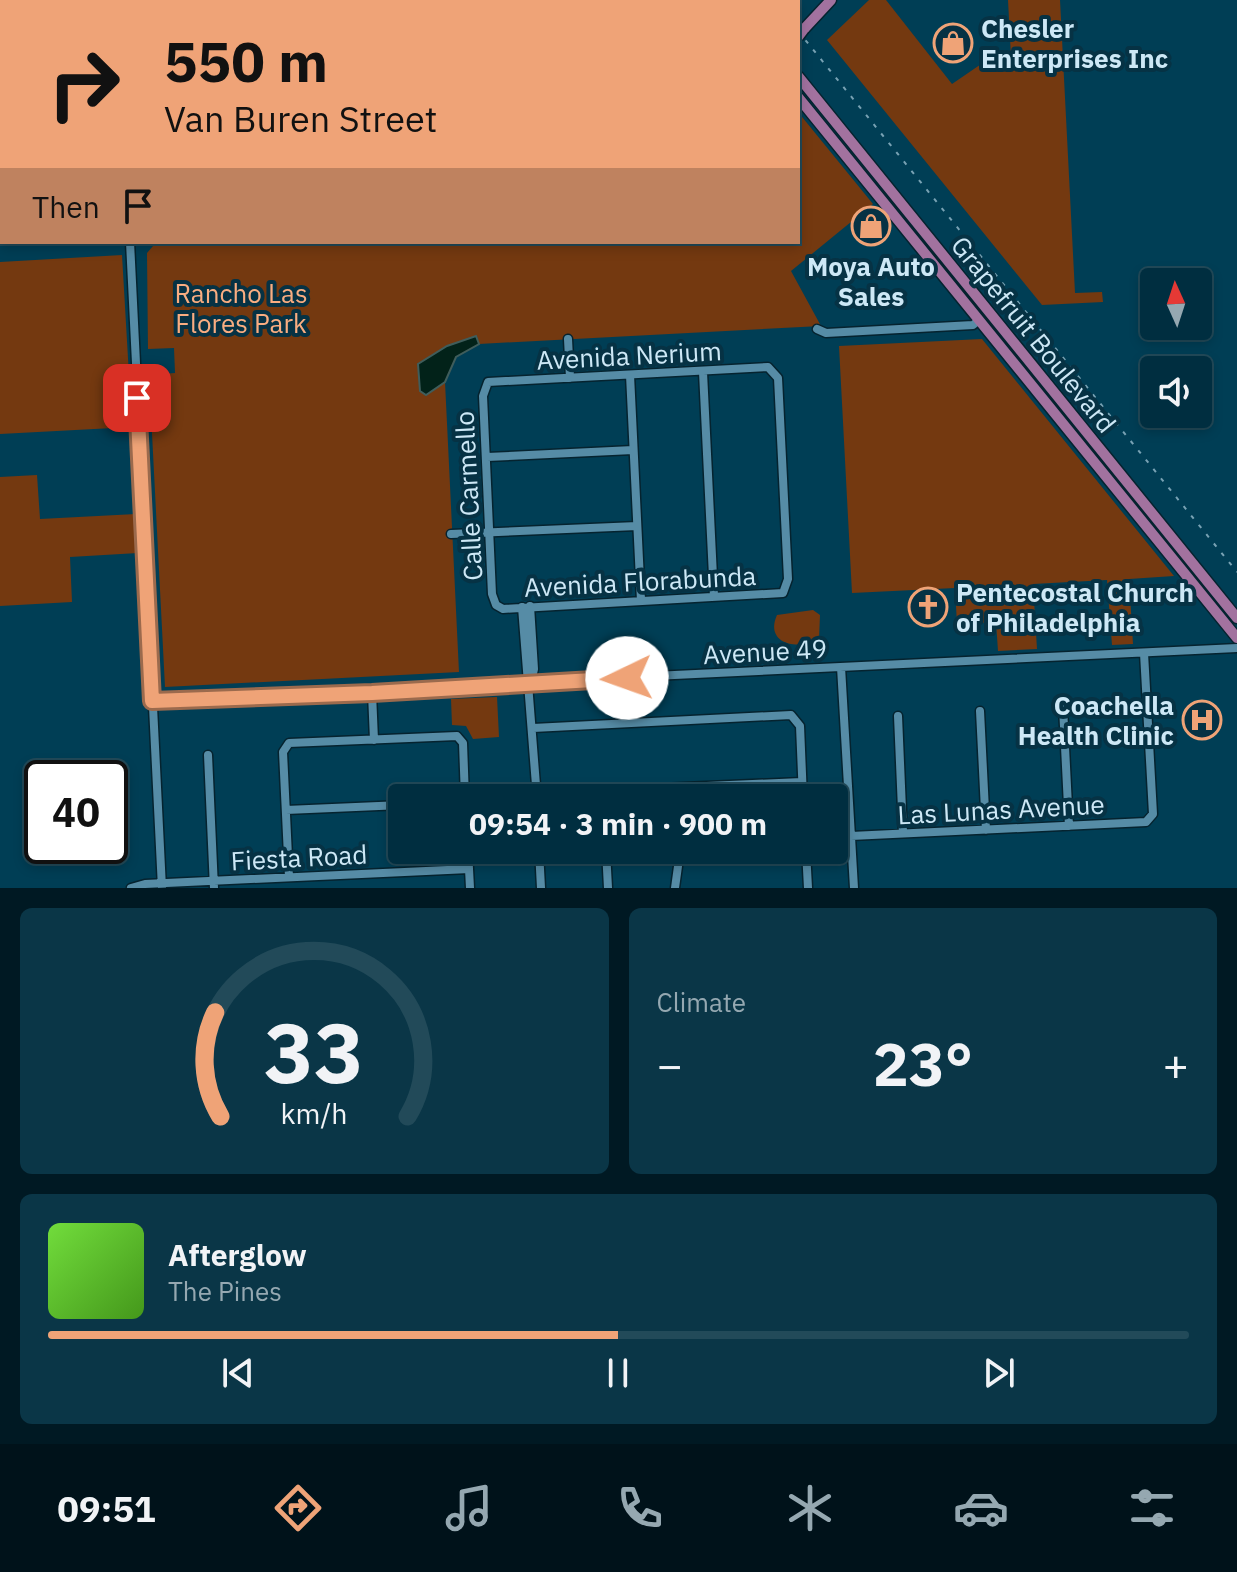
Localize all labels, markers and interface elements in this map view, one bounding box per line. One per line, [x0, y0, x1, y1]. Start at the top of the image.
place label: Chesler Enterprises Inc [981, 11, 1168, 75]
shop icon: Chesler Enterprises Inc [932, 22, 974, 64]
text: 550 m [164, 25, 328, 97]
icon: right [32, 32, 136, 136]
text: Van Buren Street [164, 95, 437, 142]
icon: arrive [116, 184, 160, 228]
text: Then [32, 187, 100, 226]
shop icon: Moya Auto Sales [850, 205, 892, 247]
street label: Grapefruit Boulevard [944, 229, 1124, 439]
place label: Moya Auto Sales [807, 249, 935, 313]
north arrow [1140, 268, 1212, 340]
map controls [1140, 268, 1212, 428]
park label: Rancho Las Flores Park [174, 276, 308, 340]
street label: Avenida Nerium [535, 333, 723, 377]
button: sound [1140, 356, 1212, 428]
pin [103, 364, 171, 432]
icon: arrive [115, 376, 159, 420]
street label: Calle Carmello [447, 410, 489, 582]
street label: Avenida Florabunda [523, 558, 757, 604]
place label: Pentecostal Church of Philadelphia [956, 575, 1194, 639]
church icon: Pentecostal Church of Philadelphia [907, 586, 949, 628]
street label: Avenue 49 [702, 631, 828, 671]
position arrow [585, 636, 669, 720]
place label: Coachella Health Clinic [1018, 688, 1174, 752]
hospital icon: Coachella Health Clinic [1181, 699, 1223, 741]
speed limit sign: 40 [24, 760, 128, 864]
street label: Las Lunas Avenue [897, 787, 1105, 831]
text: 09:54 · 3 min · 900 m [469, 804, 767, 843]
street label: Fiesta Road [230, 836, 368, 878]
text: Climate [657, 985, 746, 1019]
text: 33 [264, 998, 364, 1106]
text: 23° [873, 1024, 973, 1103]
text: − [657, 1036, 683, 1093]
text: + [1163, 1036, 1189, 1093]
text: km/h [281, 1095, 348, 1132]
text: Afterglow [168, 1235, 307, 1274]
text: The Pines [168, 1274, 282, 1308]
icon: previous [216, 1351, 260, 1395]
icon: pause [596, 1351, 640, 1395]
icon: next [977, 1351, 1021, 1395]
icon: directions [270, 1480, 326, 1536]
icon: music [441, 1480, 497, 1536]
icon: phone [612, 1480, 668, 1536]
icon: climate [782, 1480, 838, 1536]
icon: car [953, 1480, 1009, 1536]
icon: filters [1124, 1480, 1180, 1536]
text: 09:51 [57, 1485, 156, 1532]

